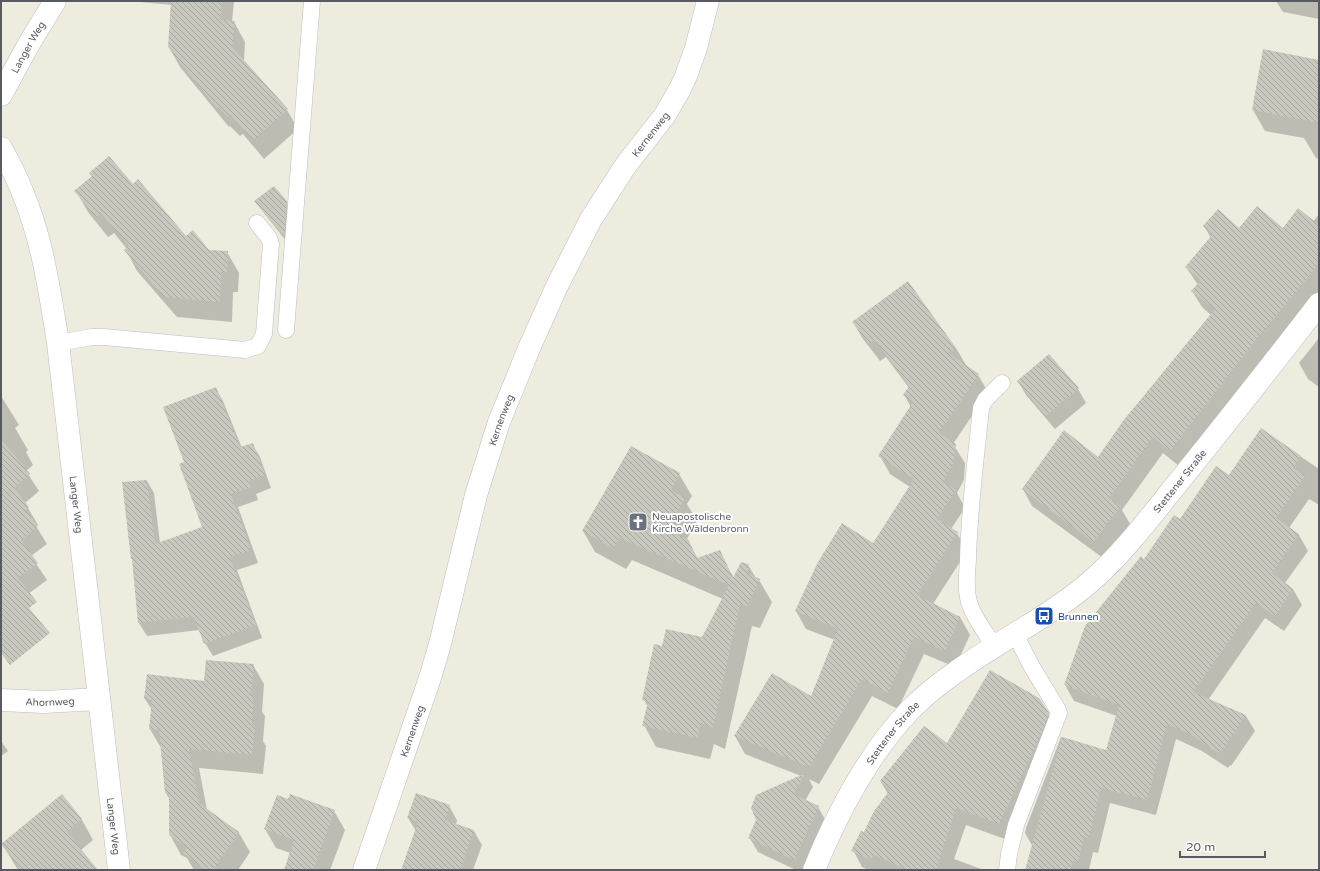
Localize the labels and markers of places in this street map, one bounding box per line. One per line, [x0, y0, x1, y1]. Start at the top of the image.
church icon: Neuapostolische Kirche Wäldenbronn [627, 511, 649, 533]
place label: Neuapostolische Kirche Wäldenbronn [652, 511, 749, 535]
bus stop icon: Brunnen [1033, 605, 1055, 627]
place label: Brunnen [1058, 611, 1099, 623]

